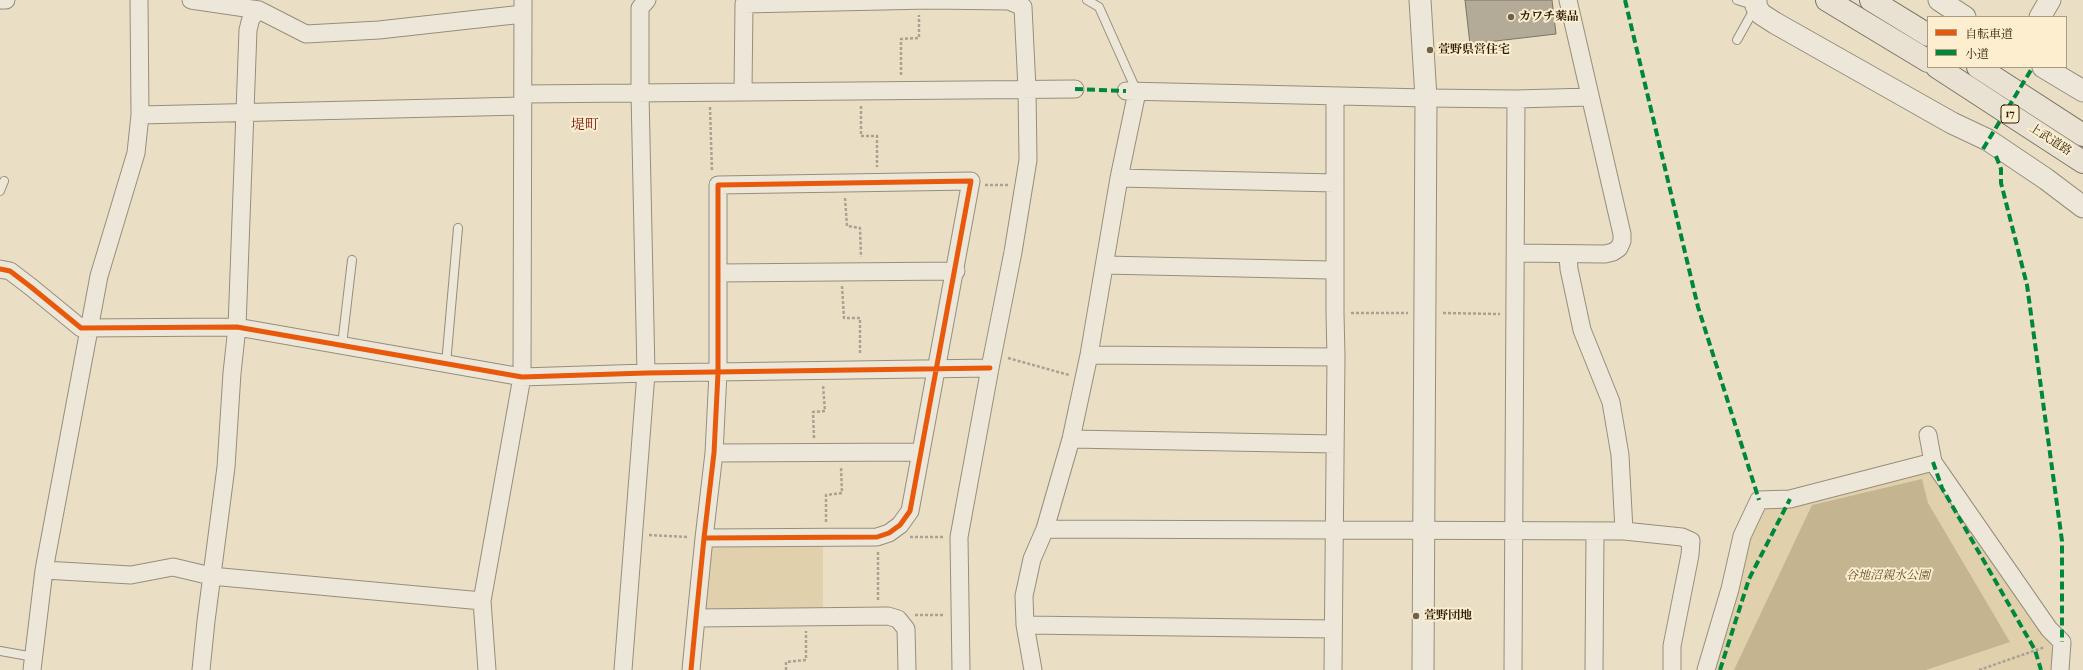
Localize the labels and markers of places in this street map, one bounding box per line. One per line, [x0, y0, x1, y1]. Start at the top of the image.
place label: カワチ薬品 [1519, 10, 1579, 24]
marker: カワチ薬品 [1506, 12, 1516, 22]
place label: 萱野県営住宅 [1438, 43, 1510, 57]
marker: 萱野県営住宅 [1425, 45, 1435, 55]
place label: 萱野団地 [1424, 609, 1472, 623]
marker: 萱野団地 [1411, 611, 1421, 621]

